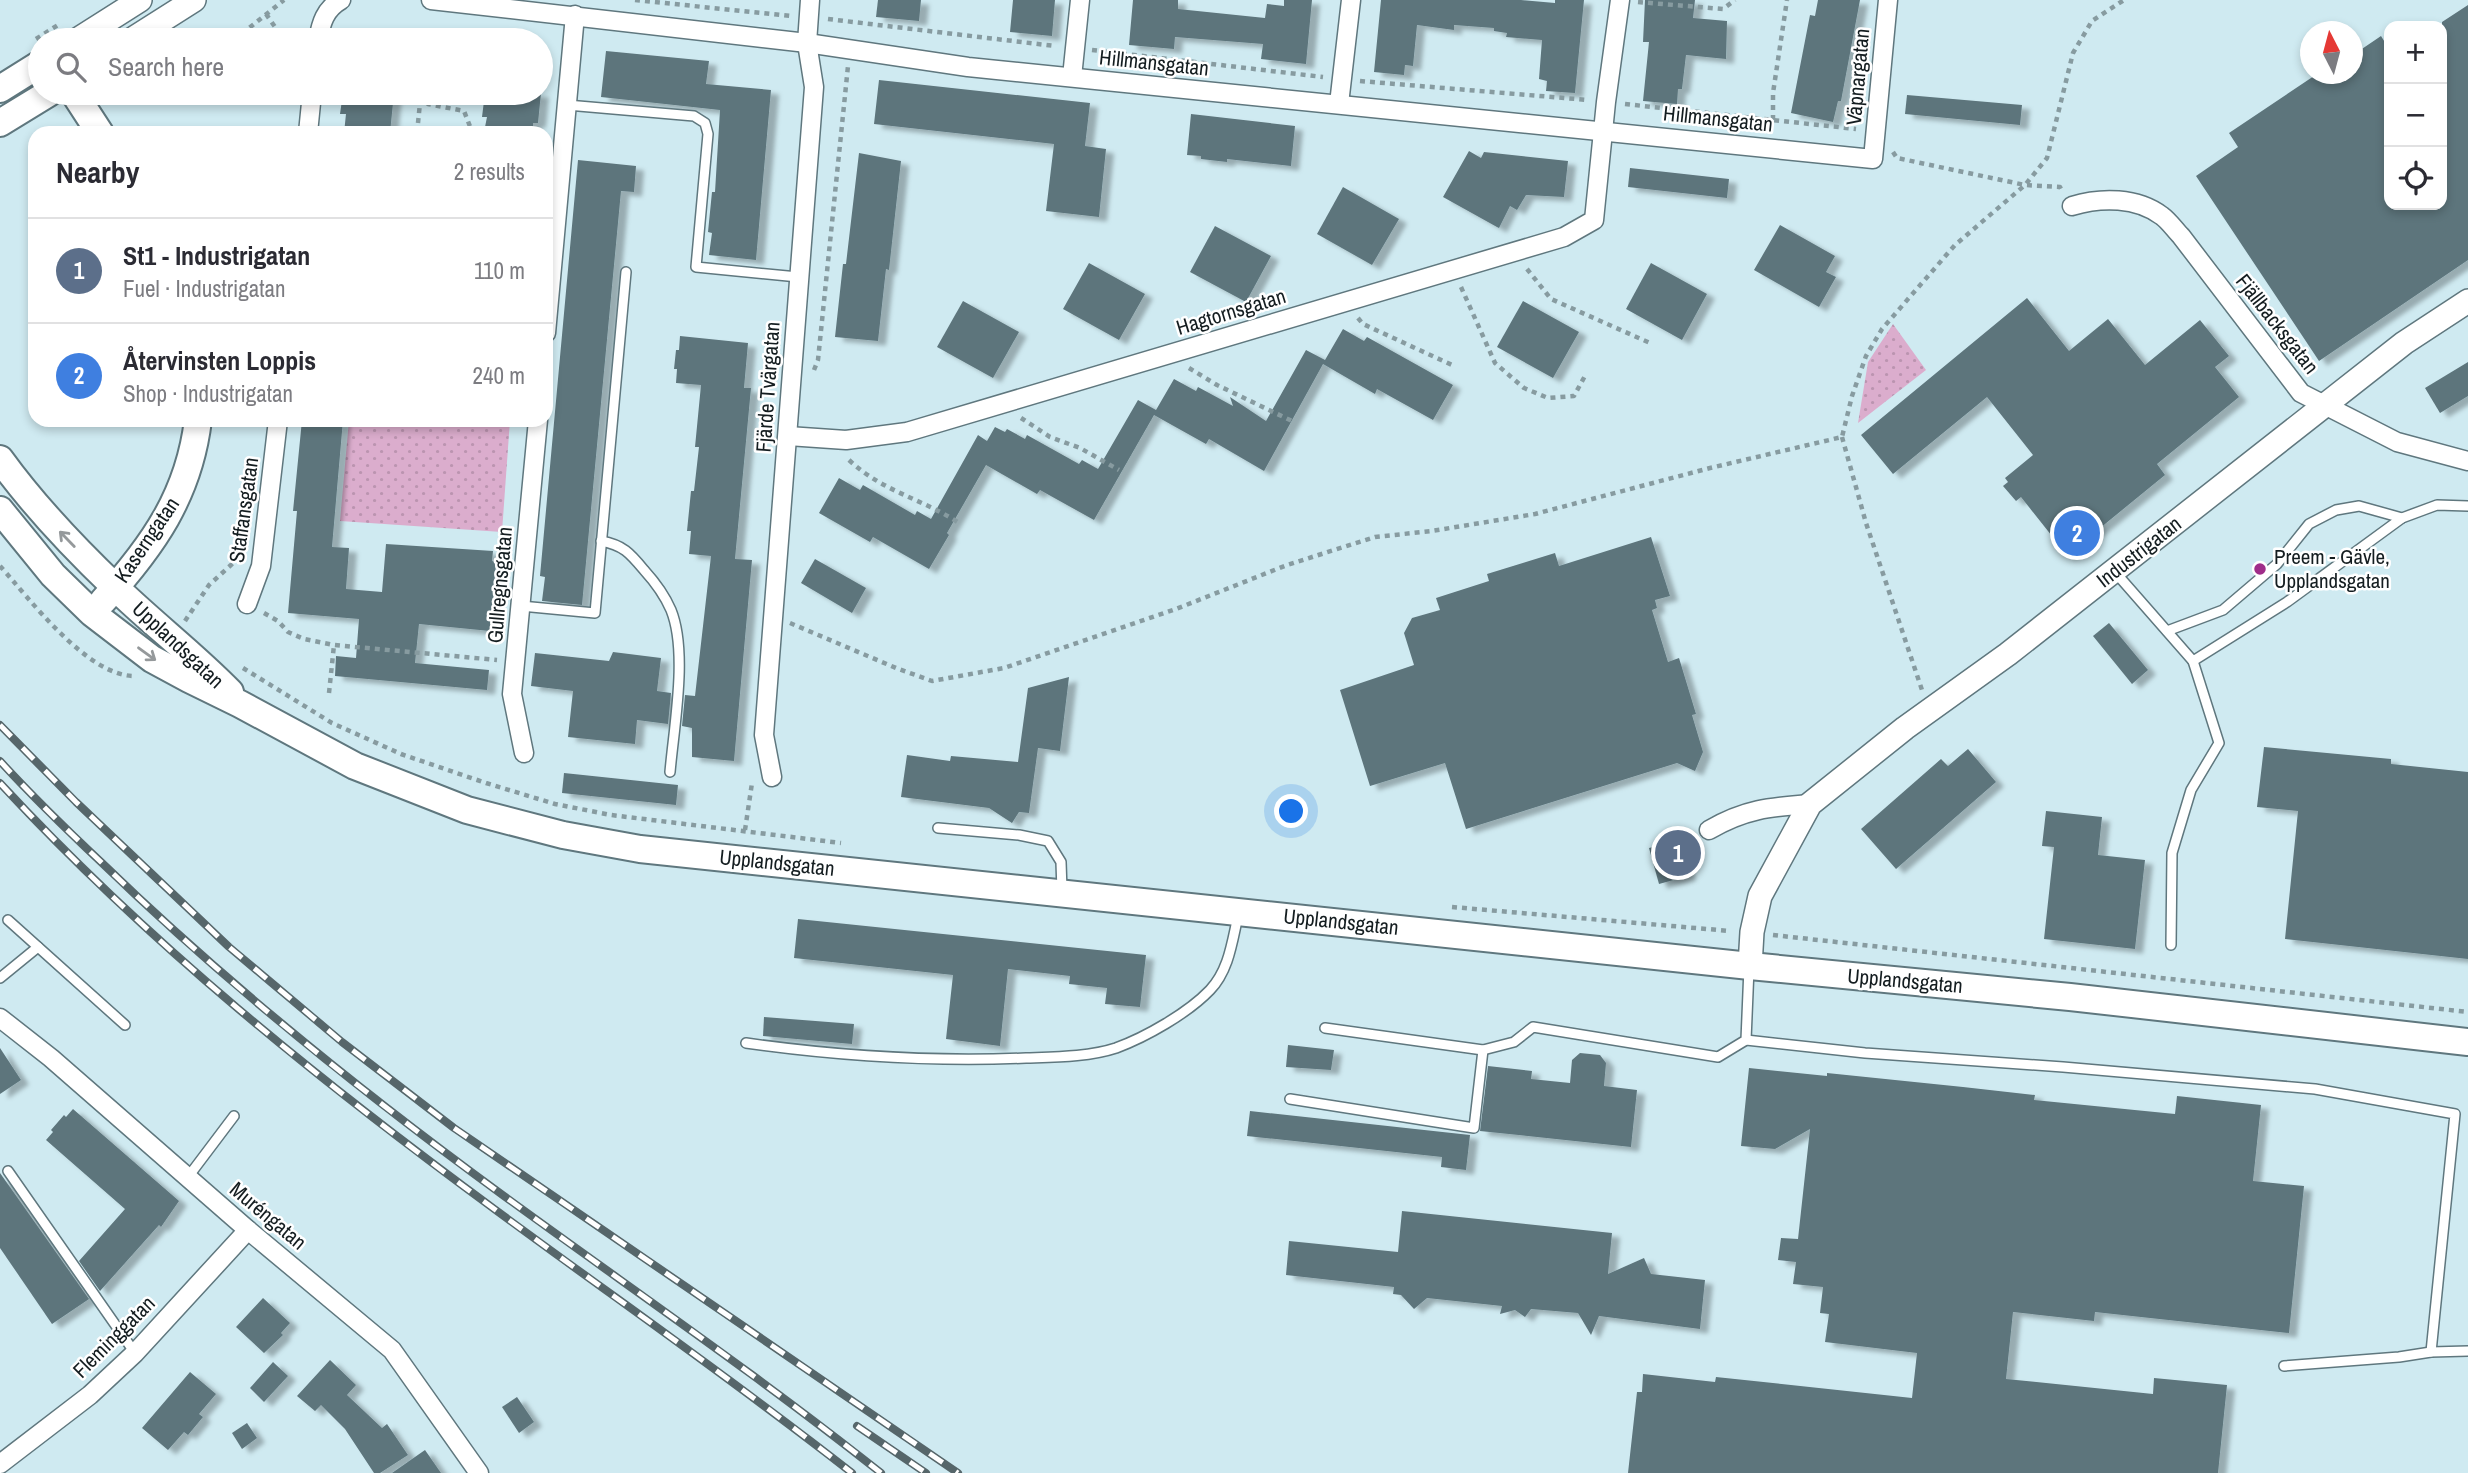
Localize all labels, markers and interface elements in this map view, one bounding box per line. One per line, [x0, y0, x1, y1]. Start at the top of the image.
north arrow [2300, 21, 2363, 84]
map controls [2384, 21, 2447, 210]
button: + [2384, 21, 2447, 84]
street label: Väpnargatan [1839, 27, 1876, 127]
search box [28, 28, 553, 105]
street label: Hillmansgatan [1098, 42, 1210, 83]
icon: search [52, 48, 90, 86]
text: Search here [108, 49, 224, 84]
button: − [2384, 84, 2447, 147]
street label: Hillmansgatan [1662, 98, 1774, 139]
button: locate [2384, 147, 2447, 210]
text: Nearby [56, 152, 139, 192]
text: 2 results [454, 156, 525, 187]
text: St1 - Industrigatan [123, 238, 310, 273]
text: 1 [74, 255, 84, 286]
text: 110 m [474, 255, 525, 286]
street label: Fjällbacksgatan [2229, 268, 2326, 380]
text: Fuel · Industrigatan [123, 273, 286, 304]
street label: Hagtornsgatan [1173, 281, 1289, 342]
street label: Fjärde Tvärgatan [748, 321, 787, 453]
text: Återvinsten Loppis [123, 343, 316, 378]
text: 2 [74, 360, 84, 391]
text: 240 m [473, 360, 525, 391]
text: Shop · Industrigatan [123, 378, 293, 409]
street label: Staffansgatan [222, 455, 265, 564]
street label: Kaserngatan [107, 491, 186, 588]
pin: 2 [2054, 507, 2100, 559]
street label: Industrigatan [2090, 509, 2187, 594]
street label: Gullregnsgatan [480, 526, 519, 644]
one-way arrow [59, 531, 76, 548]
place label: Preem - Gävle, Upplandsgatan [2274, 542, 2390, 595]
marker: Preem - Gävle, Upplandsgatan [2252, 561, 2268, 577]
street label: Upplandsgatan [126, 595, 231, 695]
one-way arrow [137, 646, 156, 661]
your location [1274, 794, 1308, 828]
pin: 1 [1655, 827, 1701, 879]
street label: Upplandsgatan [718, 842, 836, 883]
street label: Upplandsgatan [1282, 901, 1400, 942]
street label: Upplandsgatan [1846, 961, 1964, 1000]
street label: Muréngatan [224, 1175, 313, 1256]
street label: Fleminggatan [66, 1289, 161, 1384]

